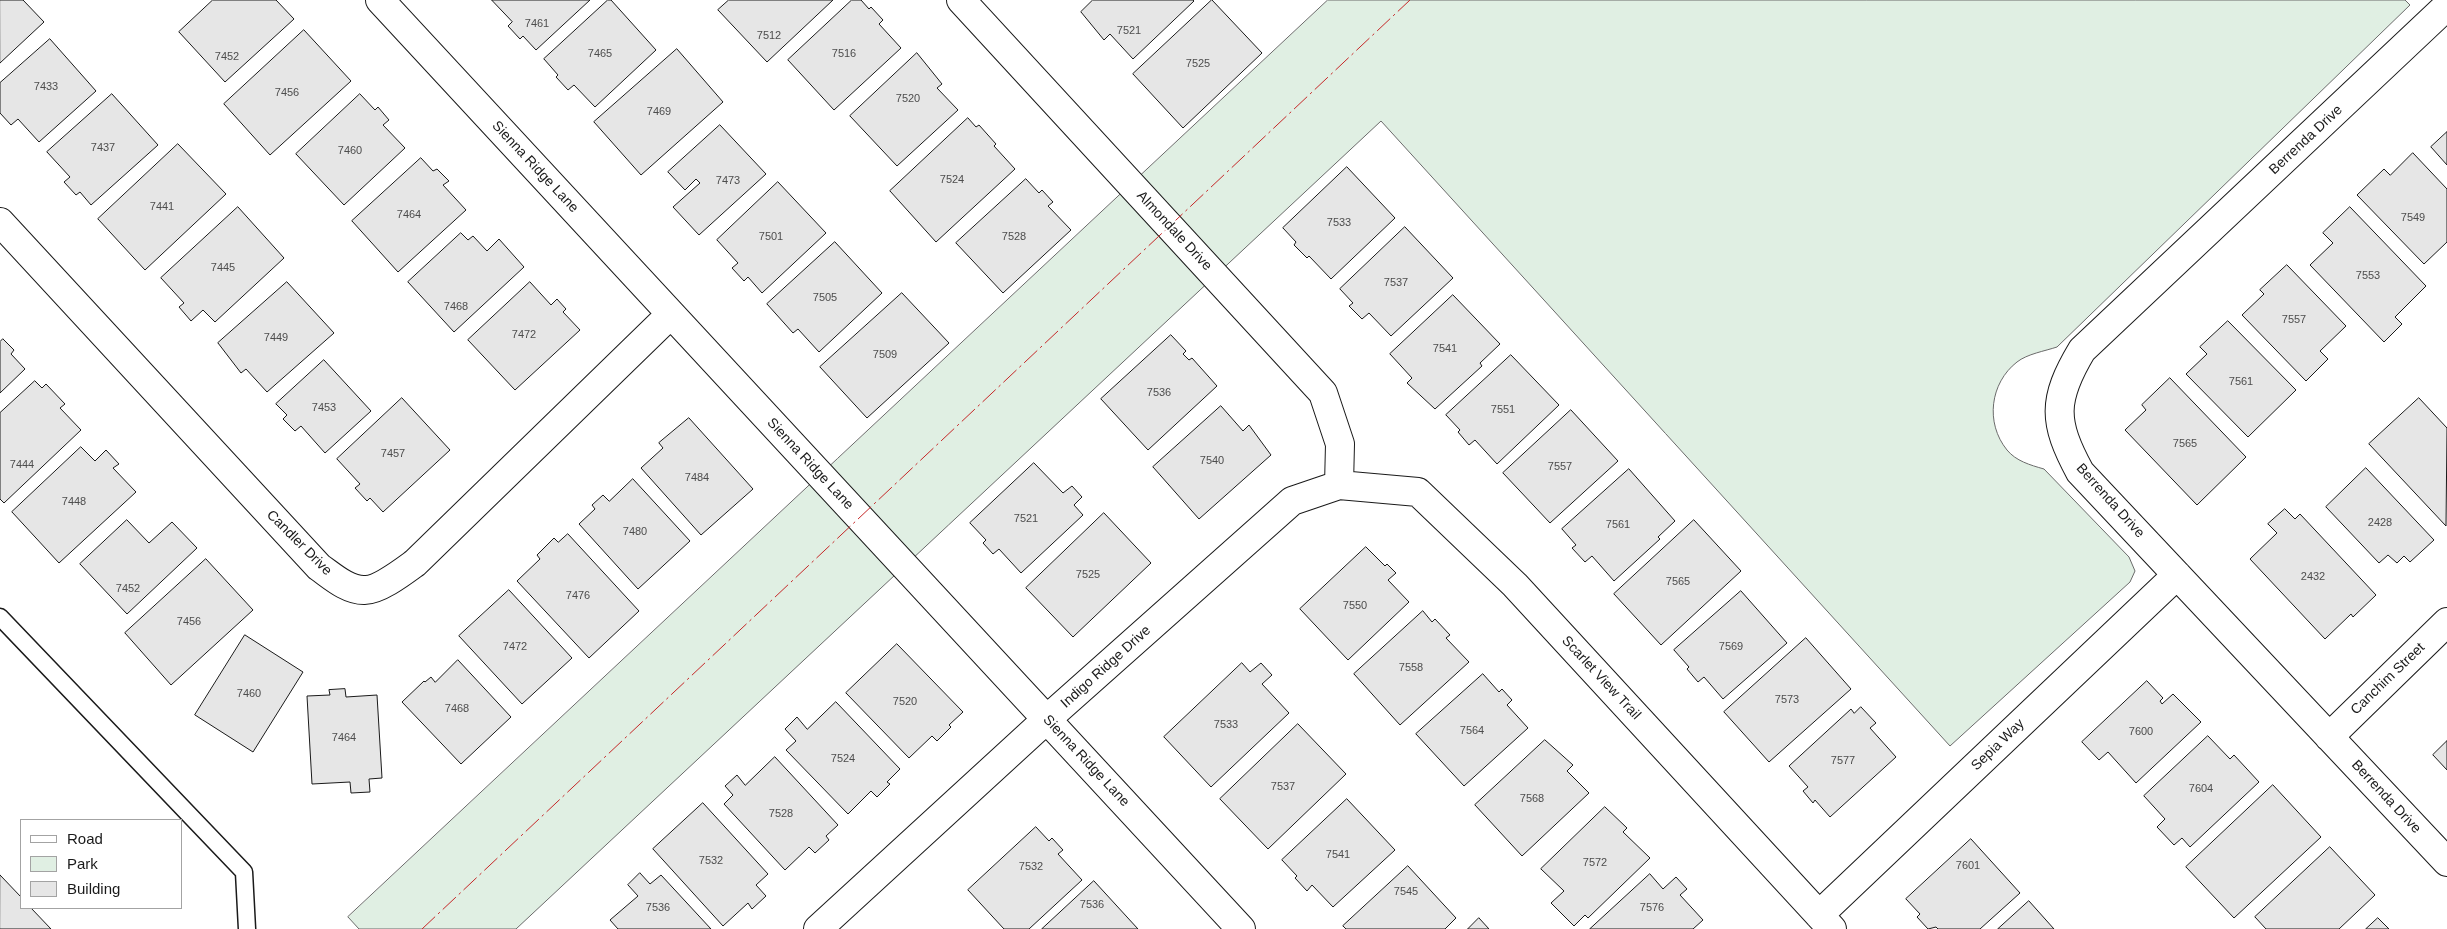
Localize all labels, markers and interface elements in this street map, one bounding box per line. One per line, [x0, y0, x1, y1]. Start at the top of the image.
house number: 7461 [525, 17, 549, 31]
house number: 7521 [1117, 24, 1141, 38]
house number: 7512 [757, 29, 781, 43]
house number: 7465 [588, 47, 612, 61]
house number: 7516 [832, 47, 856, 61]
house number: 7452 [215, 50, 239, 64]
house number: 7525 [1186, 57, 1210, 71]
house number: 7433 [34, 80, 58, 94]
house number: 7456 [275, 86, 299, 100]
house number: 7520 [896, 92, 920, 106]
street label: Berrenda Drive [2266, 102, 2346, 178]
house number: 7469 [647, 105, 671, 119]
street label: Sienna Ridge Lane [488, 118, 582, 216]
house number: 7437 [91, 141, 115, 155]
house number: 7460 [338, 144, 362, 158]
house number: 7524 [940, 173, 964, 187]
house number: 7473 [716, 174, 740, 188]
street label: Almondale Drive [1133, 188, 1215, 274]
house number: 7441 [150, 200, 174, 214]
house number: 7464 [397, 208, 421, 222]
house number: 7549 [2401, 211, 2425, 225]
house number: 7533 [1327, 216, 1351, 230]
house number: 7501 [759, 230, 783, 244]
house number: 7528 [1002, 230, 1026, 244]
house number: 7445 [211, 261, 235, 275]
house number: 7553 [2356, 269, 2380, 283]
house number: 7537 [1384, 276, 1408, 290]
house number: 7505 [813, 291, 837, 305]
house number: 7468 [444, 300, 468, 314]
house number: 7557 [2282, 313, 2306, 327]
house number: 7472 [512, 328, 536, 342]
house number: 7449 [264, 331, 288, 345]
house number: 7541 [1433, 342, 1457, 356]
house number: 7509 [873, 348, 897, 362]
house number: 7561 [2229, 375, 2253, 389]
house number: 7536 [1147, 386, 1171, 400]
house number: 7453 [312, 401, 336, 415]
house number: 7551 [1491, 403, 1515, 417]
street label: Sienna Ridge Lane [763, 415, 857, 513]
house number: 7565 [2173, 437, 2197, 451]
house number: 7457 [381, 447, 405, 461]
house number: 7540 [1200, 454, 1224, 468]
house number: 7444 [10, 458, 34, 472]
house number: 7557 [1548, 460, 1572, 474]
street label: Berrenda Drive [2072, 460, 2148, 542]
house number: 7484 [685, 471, 709, 485]
house number: 7448 [62, 495, 86, 509]
street label: Candler Drive [263, 507, 335, 579]
house number: 7521 [1014, 512, 1038, 526]
house number: 2428 [2368, 516, 2392, 530]
house number: 7561 [1606, 518, 1630, 532]
house number: 7480 [623, 525, 647, 539]
house number: 7525 [1076, 568, 1100, 582]
house number: 2432 [2301, 570, 2325, 584]
house number: 7565 [1666, 575, 1690, 589]
house number: 7452 [116, 582, 140, 596]
house number: 7476 [566, 589, 590, 603]
house number: 7550 [1343, 599, 1367, 613]
house number: 7456 [177, 615, 201, 629]
street label: Indigo Ridge Drive [1058, 622, 1154, 712]
street label: Scarlet View Trail [1558, 633, 1644, 723]
street label: Canchim Street [2347, 639, 2429, 719]
house number: 7472 [503, 640, 527, 654]
house number: 7569 [1719, 640, 1743, 654]
house number: 7558 [1399, 661, 1423, 675]
house number: 7460 [237, 687, 261, 701]
house number: 7573 [1775, 693, 1799, 707]
house number: 7520 [893, 695, 917, 709]
house number: 7468 [445, 702, 469, 716]
street label: Sienna Ridge Lane [1039, 712, 1133, 810]
street label: Sepia Way [1968, 716, 2028, 774]
house number: 7533 [1214, 718, 1238, 732]
house number: 7564 [1460, 724, 1484, 738]
house number: 7600 [2129, 725, 2153, 739]
house number: 7464 [332, 731, 356, 745]
house number: 7524 [831, 752, 855, 766]
house number: 7577 [1831, 754, 1855, 768]
street label: Berrenda Drive [2348, 757, 2424, 837]
house number: 7537 [1271, 780, 1295, 794]
house number: 7604 [2189, 782, 2213, 796]
house number: 7568 [1520, 792, 1544, 806]
house number: 7528 [769, 807, 793, 821]
legend [20, 819, 182, 909]
text: Road [67, 830, 103, 847]
house number: 7541 [1326, 848, 1350, 862]
house number: 7532 [699, 854, 723, 868]
text: Park [67, 855, 98, 872]
house number: 7572 [1583, 856, 1607, 870]
house number: 7601 [1956, 859, 1980, 873]
house number: 7532 [1019, 860, 1043, 874]
text: Building [67, 880, 120, 897]
house number: 7545 [1394, 885, 1418, 899]
house number: 7536 [1080, 898, 1104, 912]
house number: 7536 [646, 901, 670, 915]
house number: 7576 [1640, 901, 1664, 915]

